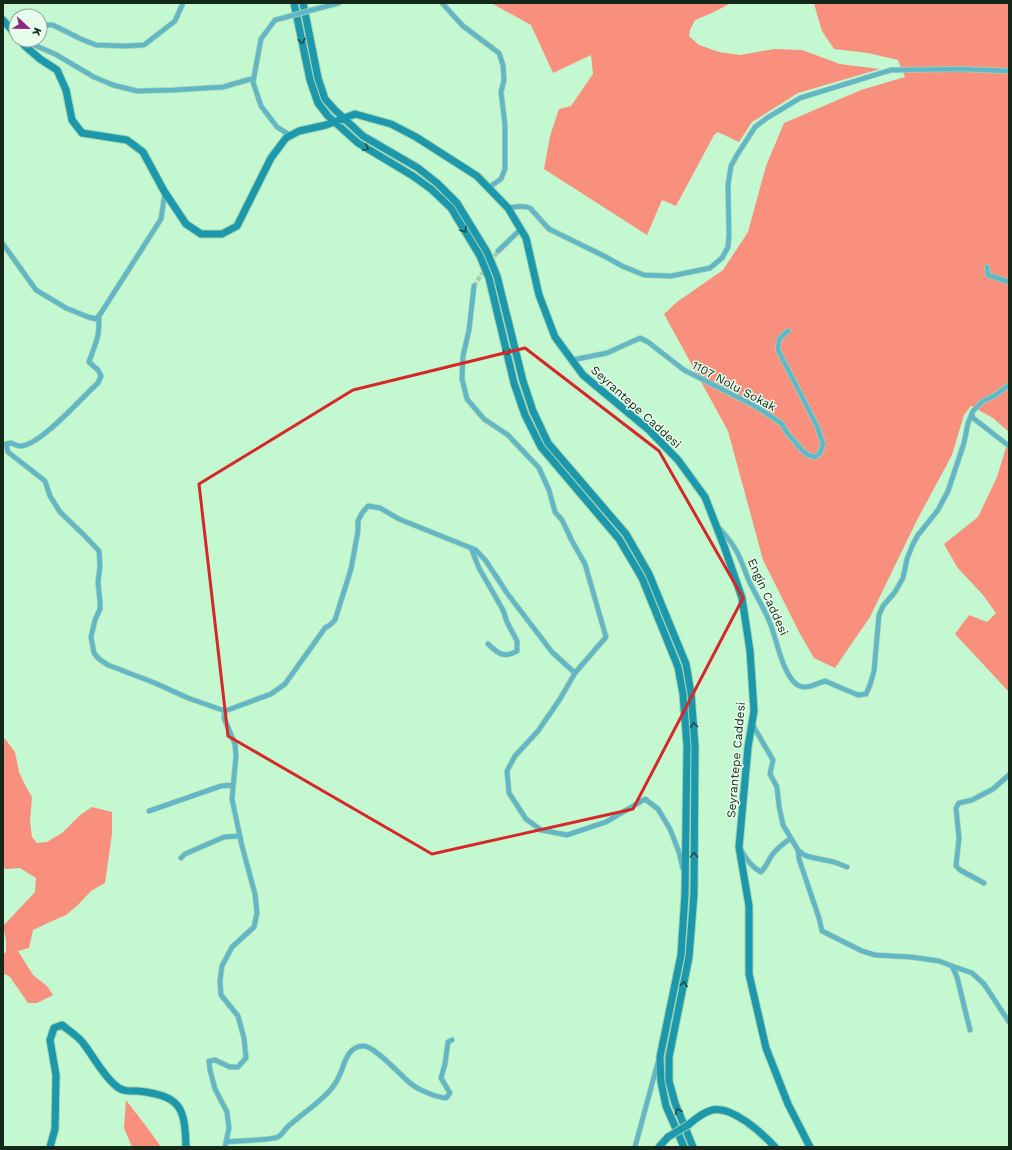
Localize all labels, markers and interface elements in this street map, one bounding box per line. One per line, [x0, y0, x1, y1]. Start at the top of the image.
north arrow [8, 8, 48, 48]
text: K [29, 26, 44, 38]
one-way arrow [297, 38, 306, 44]
one-way arrow [362, 143, 369, 150]
one-way arrow [459, 226, 467, 233]
one-way arrow [502, 348, 510, 355]
street label: 1107 Nolu Sokak [690, 358, 779, 414]
street label: Seyrantepe Caddesi [588, 363, 684, 451]
street label: Engin Caddesi [745, 556, 791, 638]
street label: Seyrantepe Caddesi [724, 701, 748, 819]
one-way arrow [689, 722, 698, 728]
one-way arrow [690, 852, 698, 858]
one-way arrow [679, 981, 687, 987]
one-way arrow [675, 1108, 683, 1116]

